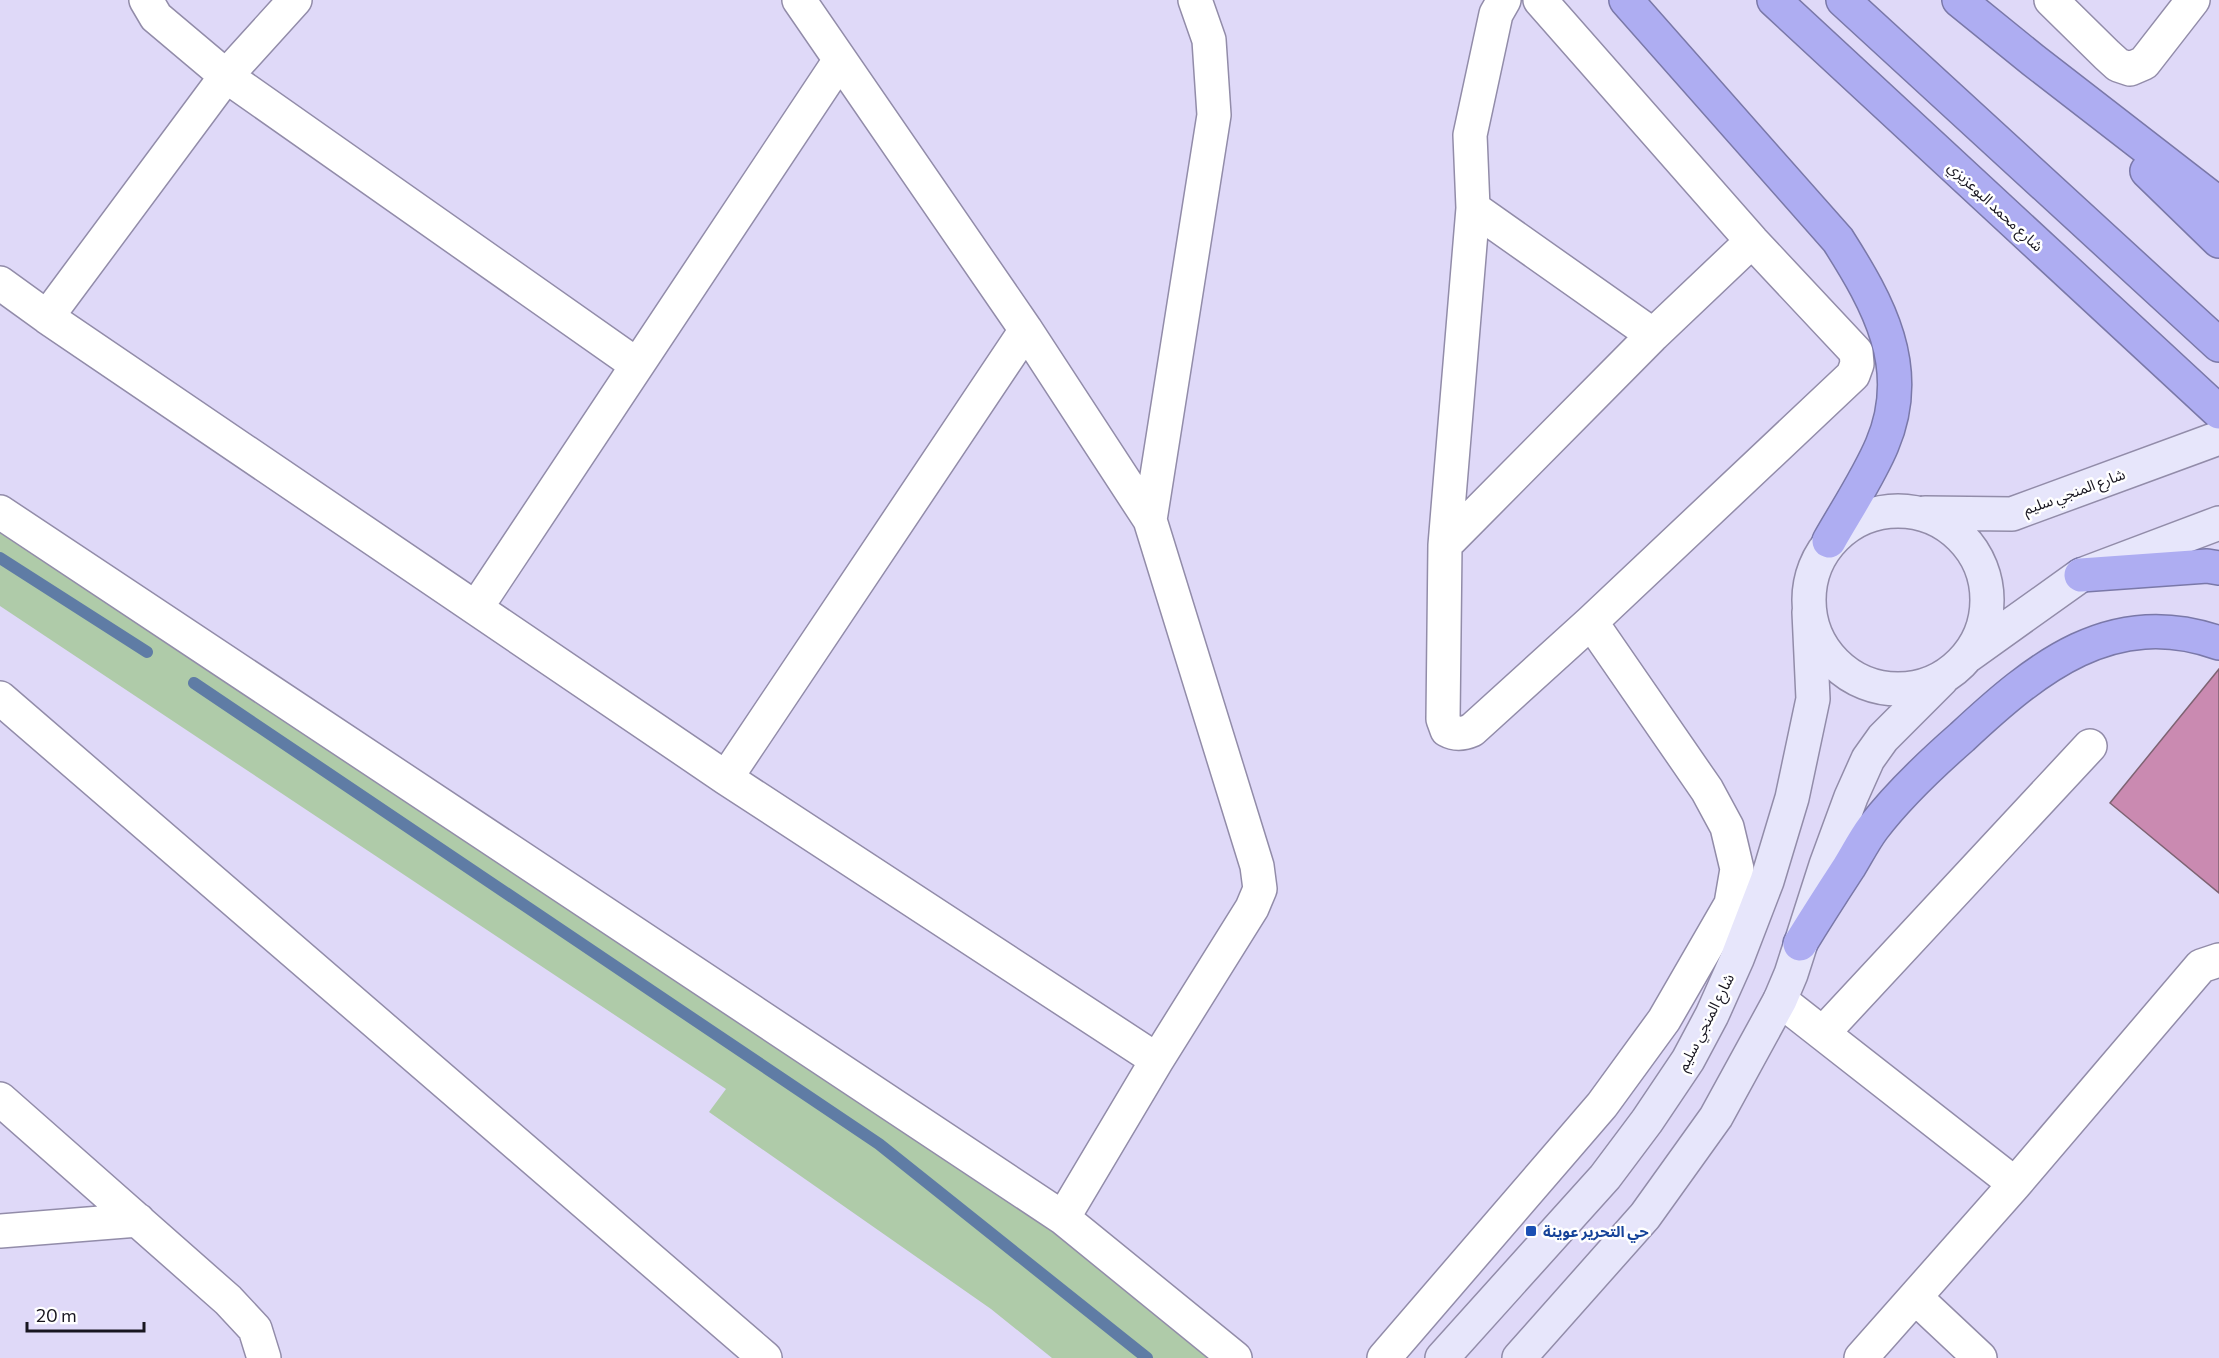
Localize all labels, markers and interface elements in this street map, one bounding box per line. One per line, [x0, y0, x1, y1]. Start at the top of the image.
street label: شارع محمد البوعزيزي [1942, 157, 2048, 258]
street label: شارع المنجي سليم [2021, 464, 2129, 522]
street label: شارع المنجي سليم [1673, 970, 1741, 1076]
place label: حي التحرير عوينة [1543, 1222, 1649, 1243]
marker: حي التحرير عوينة [1524, 1224, 1538, 1238]
scale bar [27, 1295, 144, 1333]
text: 20 m [36, 1304, 77, 1326]

